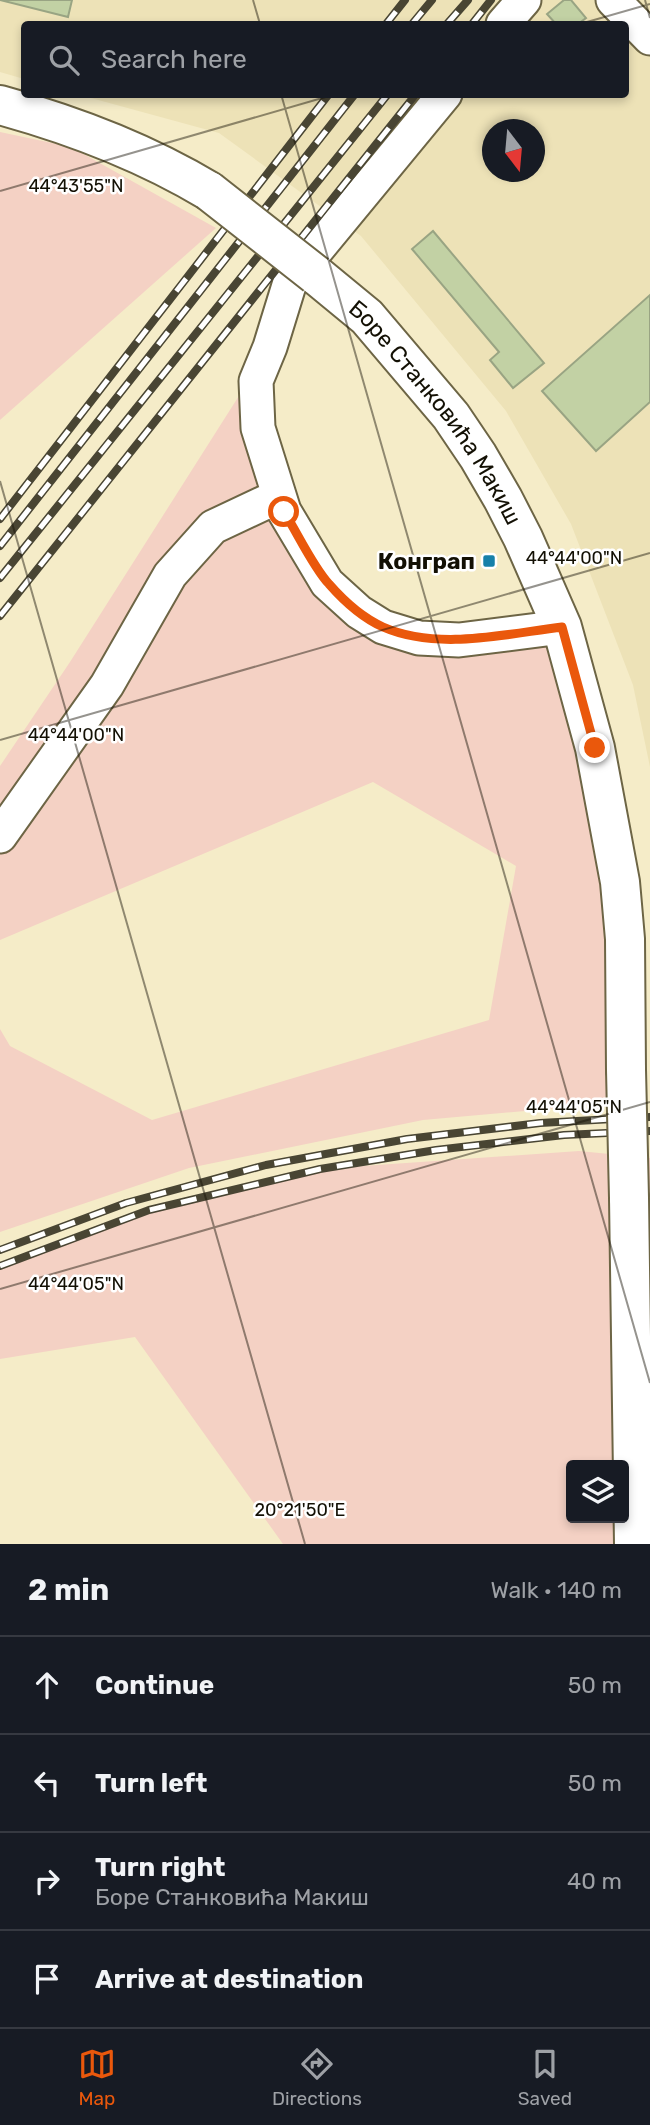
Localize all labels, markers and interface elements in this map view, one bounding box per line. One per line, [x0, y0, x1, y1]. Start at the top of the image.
search box [21, 21, 629, 98]
icon: search [45, 41, 83, 79]
text: Search here [101, 44, 247, 75]
north arrow [482, 119, 545, 182]
text: 44°43'55"N [28, 175, 124, 197]
street label: Боре Станковића Макиш [343, 294, 528, 529]
route start [268, 496, 299, 527]
place label: Конграп [378, 547, 475, 575]
text: 44°44'00"N [526, 547, 622, 569]
marker: Конграп [481, 553, 497, 569]
text: 44°44'00"N [28, 724, 124, 746]
route end [579, 732, 610, 763]
text: 44°44'05"N [526, 1096, 622, 1118]
text: 44°44'05"N [28, 1273, 124, 1295]
map controls [566, 1460, 629, 1523]
button: layers [566, 1460, 629, 1523]
text: 20°21'50"E [255, 1499, 345, 1521]
text: 2 min [28, 1572, 109, 1608]
text: Walk · 140 m [490, 1576, 622, 1604]
icon: ahead [28, 1666, 66, 1704]
text: Continue [95, 1670, 214, 1701]
text: 50 m [568, 1671, 622, 1699]
icon: left [28, 1764, 66, 1802]
text: Turn left [95, 1768, 207, 1799]
text: 50 m [568, 1769, 622, 1797]
text: Turn right [95, 1852, 225, 1883]
icon: right [28, 1862, 66, 1900]
text: 40 m [567, 1867, 622, 1895]
text: Боре Станковића Макиш [95, 1883, 369, 1911]
icon: arrive [28, 1960, 66, 1998]
text: Arrive at destination [95, 1964, 363, 1995]
tab: Map [78, 2045, 116, 2110]
tab: Directions [272, 2045, 362, 2110]
tab: Saved [518, 2045, 572, 2110]

